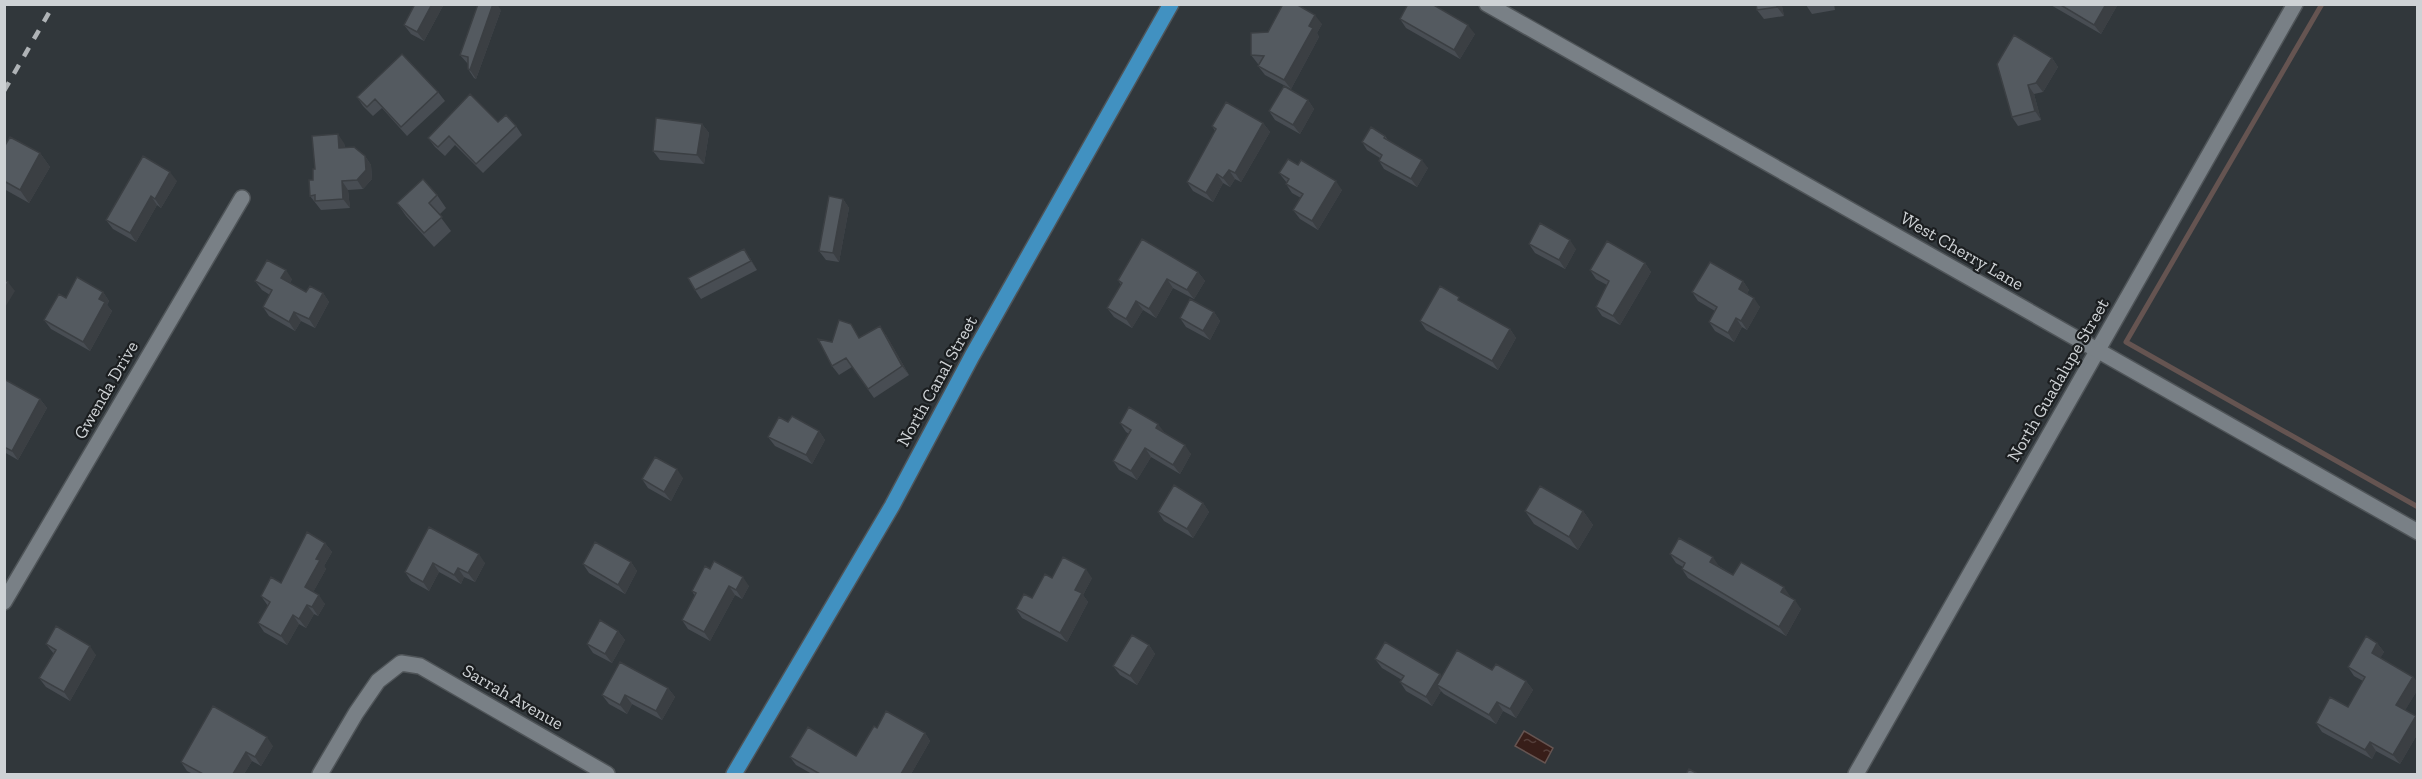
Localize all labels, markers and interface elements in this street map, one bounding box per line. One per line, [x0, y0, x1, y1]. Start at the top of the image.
street label: West Cherry Lane [1897, 207, 2027, 295]
street label: North Guadalupe Street [2002, 294, 2114, 466]
street label: North Canal Street [892, 312, 982, 450]
street label: Gwenda Drive [69, 337, 143, 443]
street label: Sarrah Avenue [459, 659, 567, 735]

